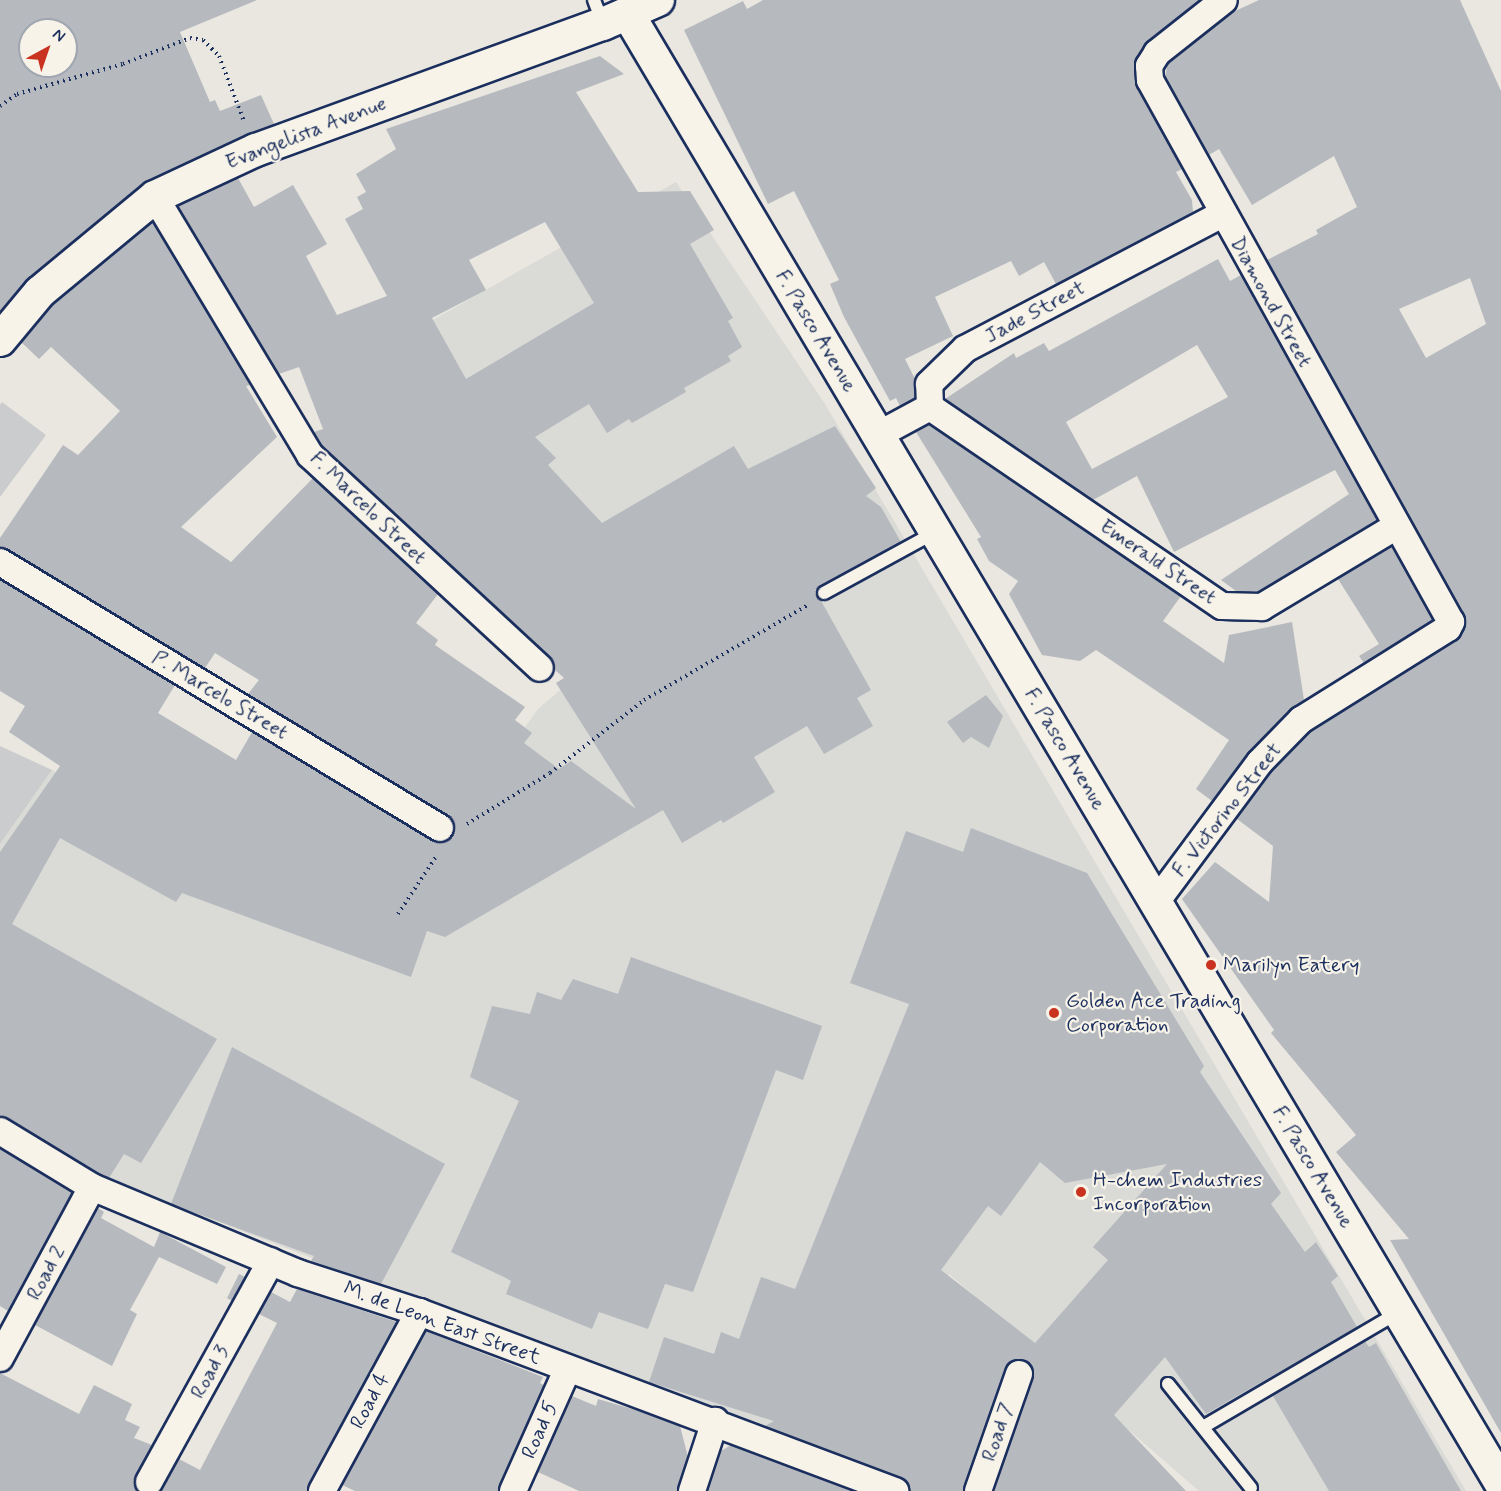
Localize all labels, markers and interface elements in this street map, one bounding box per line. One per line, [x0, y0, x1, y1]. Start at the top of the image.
north arrow [18, 18, 78, 78]
text: N [48, 24, 69, 47]
street label: Evangelista Avenue [221, 90, 391, 176]
street label: Diamond Street [1224, 231, 1318, 373]
street label: F. Pasco Avenue [769, 264, 863, 398]
street label: Jade Street [981, 275, 1089, 349]
street label: F. Marcelo Street [303, 445, 433, 571]
street label: Emerald Street [1093, 513, 1223, 611]
street label: P. Marcelo Street [146, 644, 294, 746]
street label: F. Pasco Avenue [1018, 682, 1112, 816]
street label: F. Victorino Street [1167, 738, 1287, 882]
place label: Marilyn Eatery [1223, 952, 1359, 978]
marker: Marilyn Eatery [1204, 958, 1218, 972]
place label: Golden Ace Trading Corporation [1066, 988, 1233, 1038]
marker: Golden Ace Trading Corporation [1047, 1006, 1061, 1020]
street label: F. Pasco Avenue [1266, 1100, 1360, 1234]
place label: H-chem Industries Incorporation [1093, 1167, 1255, 1217]
marker: H-chem Industries Incorporation [1074, 1185, 1088, 1199]
street label: Road 2 [21, 1241, 71, 1305]
street label: M. de Leon East Street [341, 1276, 543, 1370]
street label: Road 3 [185, 1341, 235, 1403]
street label: Road 4 [345, 1369, 395, 1433]
street label: Road 5 [516, 1397, 564, 1463]
street label: Road 7 [976, 1399, 1020, 1465]

